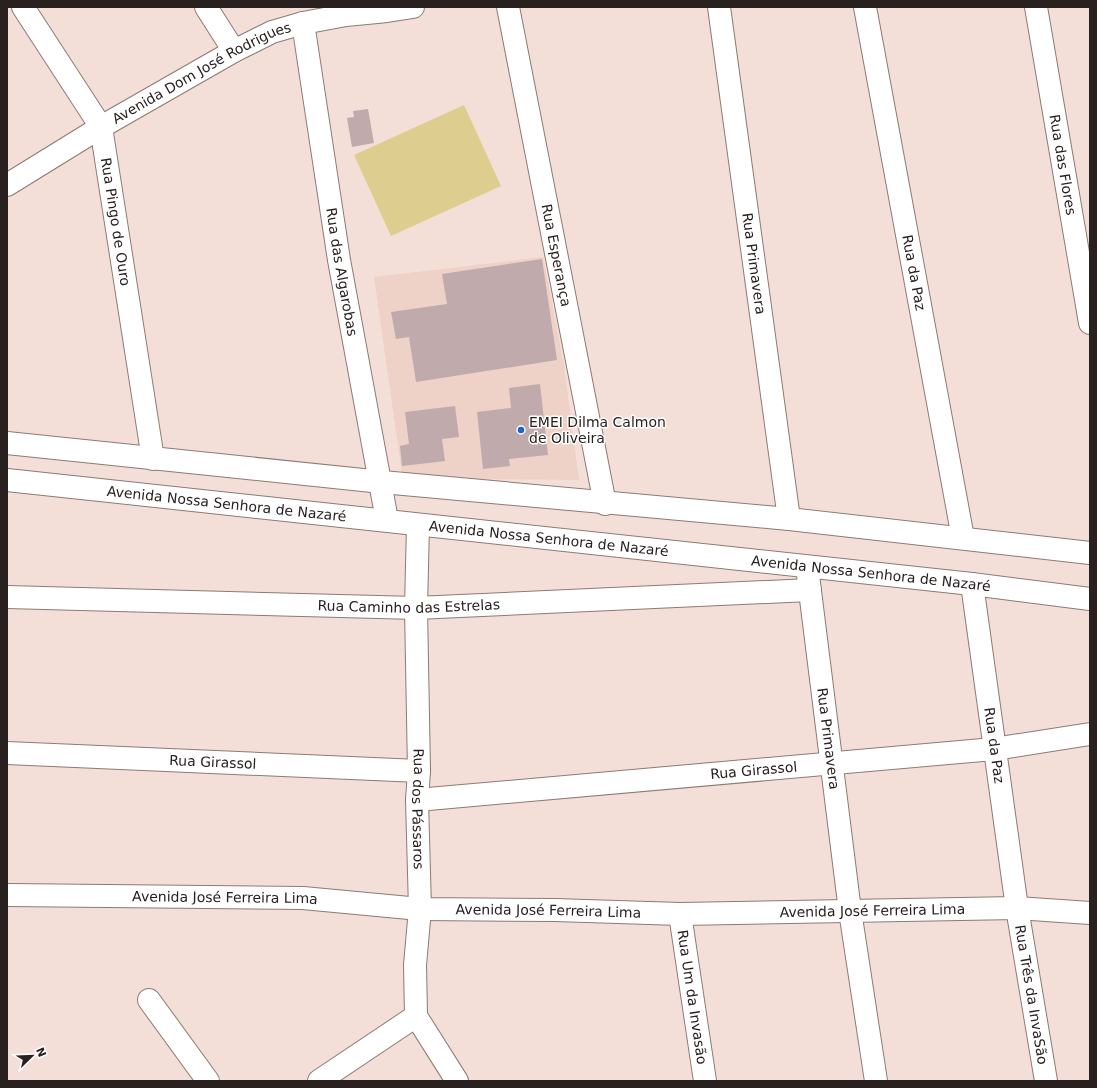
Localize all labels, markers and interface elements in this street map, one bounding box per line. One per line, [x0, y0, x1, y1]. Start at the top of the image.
street label: Avenida Dom José Rodrigues [109, 19, 293, 127]
street label: Rua das Flores [1046, 113, 1079, 216]
street label: Rua Pingo de Ouro [98, 156, 134, 287]
street label: Rua Esperança [539, 203, 574, 308]
street label: Rua das Algarobas [323, 207, 361, 337]
street label: Rua Primavera [739, 212, 769, 315]
street label: Rua da Paz [899, 233, 929, 312]
place label: EMEI Dilma Calmon de Oliveira [529, 414, 666, 446]
marker: EMEI Dilma Calmon de Oliveira [516, 425, 526, 435]
street label: Avenida Nossa Senhora de Nazaré [106, 483, 347, 525]
street label: Avenida Nossa Senhora de Nazaré [428, 518, 669, 559]
street label: Avenida Nossa Senhora de Nazaré [750, 552, 992, 594]
street label: Rua Caminho das Estrelas [317, 596, 500, 616]
street label: Rua Primavera [814, 687, 843, 791]
street label: Rua da Paz [981, 706, 1008, 785]
street label: Rua dos Pássaros [409, 748, 427, 870]
street label: Rua Girassol [169, 752, 257, 772]
street label: Rua Girassol [710, 758, 798, 782]
street label: Avenida José Ferreira Lima [132, 888, 318, 907]
street label: Avenida José Ferreira Lima [456, 901, 641, 921]
street label: Avenida José Ferreira Lima [779, 901, 965, 920]
street label: Rua Três da InvaSão [1012, 924, 1051, 1066]
street label: Rua Um da Invasão [674, 929, 710, 1065]
north arrow [12, 1036, 52, 1076]
text: N [33, 1046, 49, 1059]

